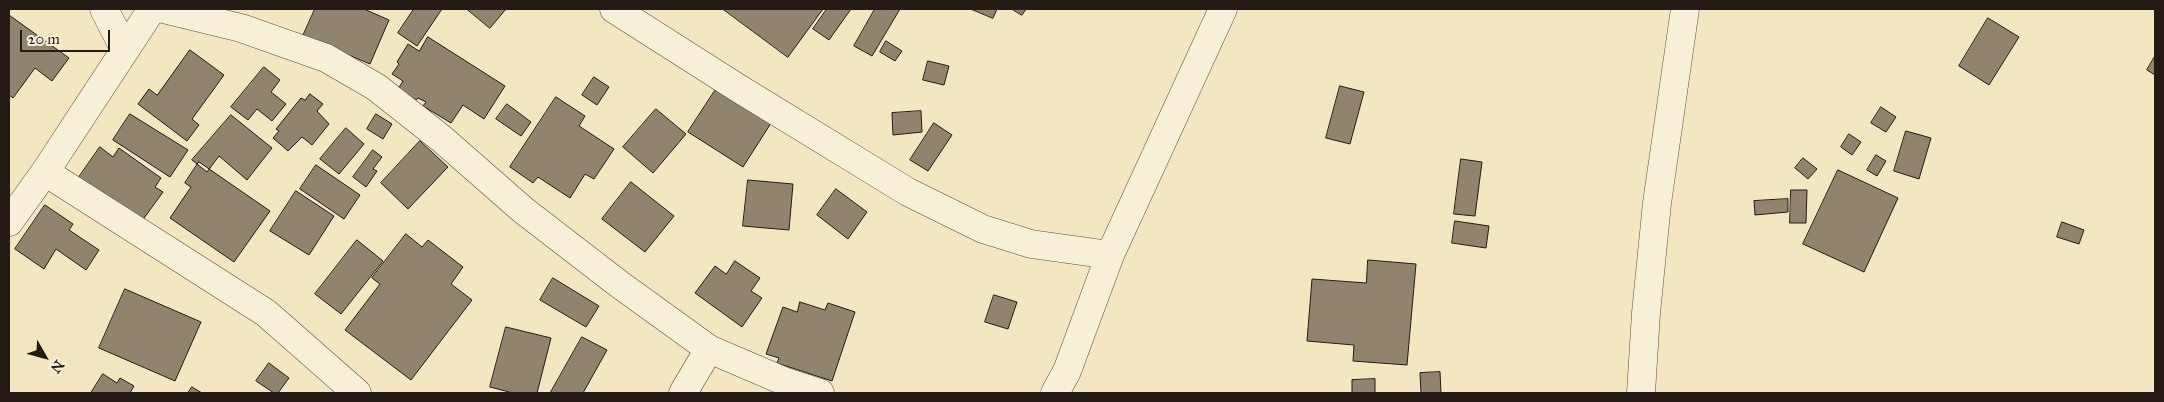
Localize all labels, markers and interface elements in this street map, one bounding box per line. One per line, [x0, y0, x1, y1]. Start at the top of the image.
scale bar [22, 20, 112, 52]
text: 20 m [28, 30, 60, 48]
north arrow [20, 332, 70, 382]
text: N [47, 357, 68, 376]

